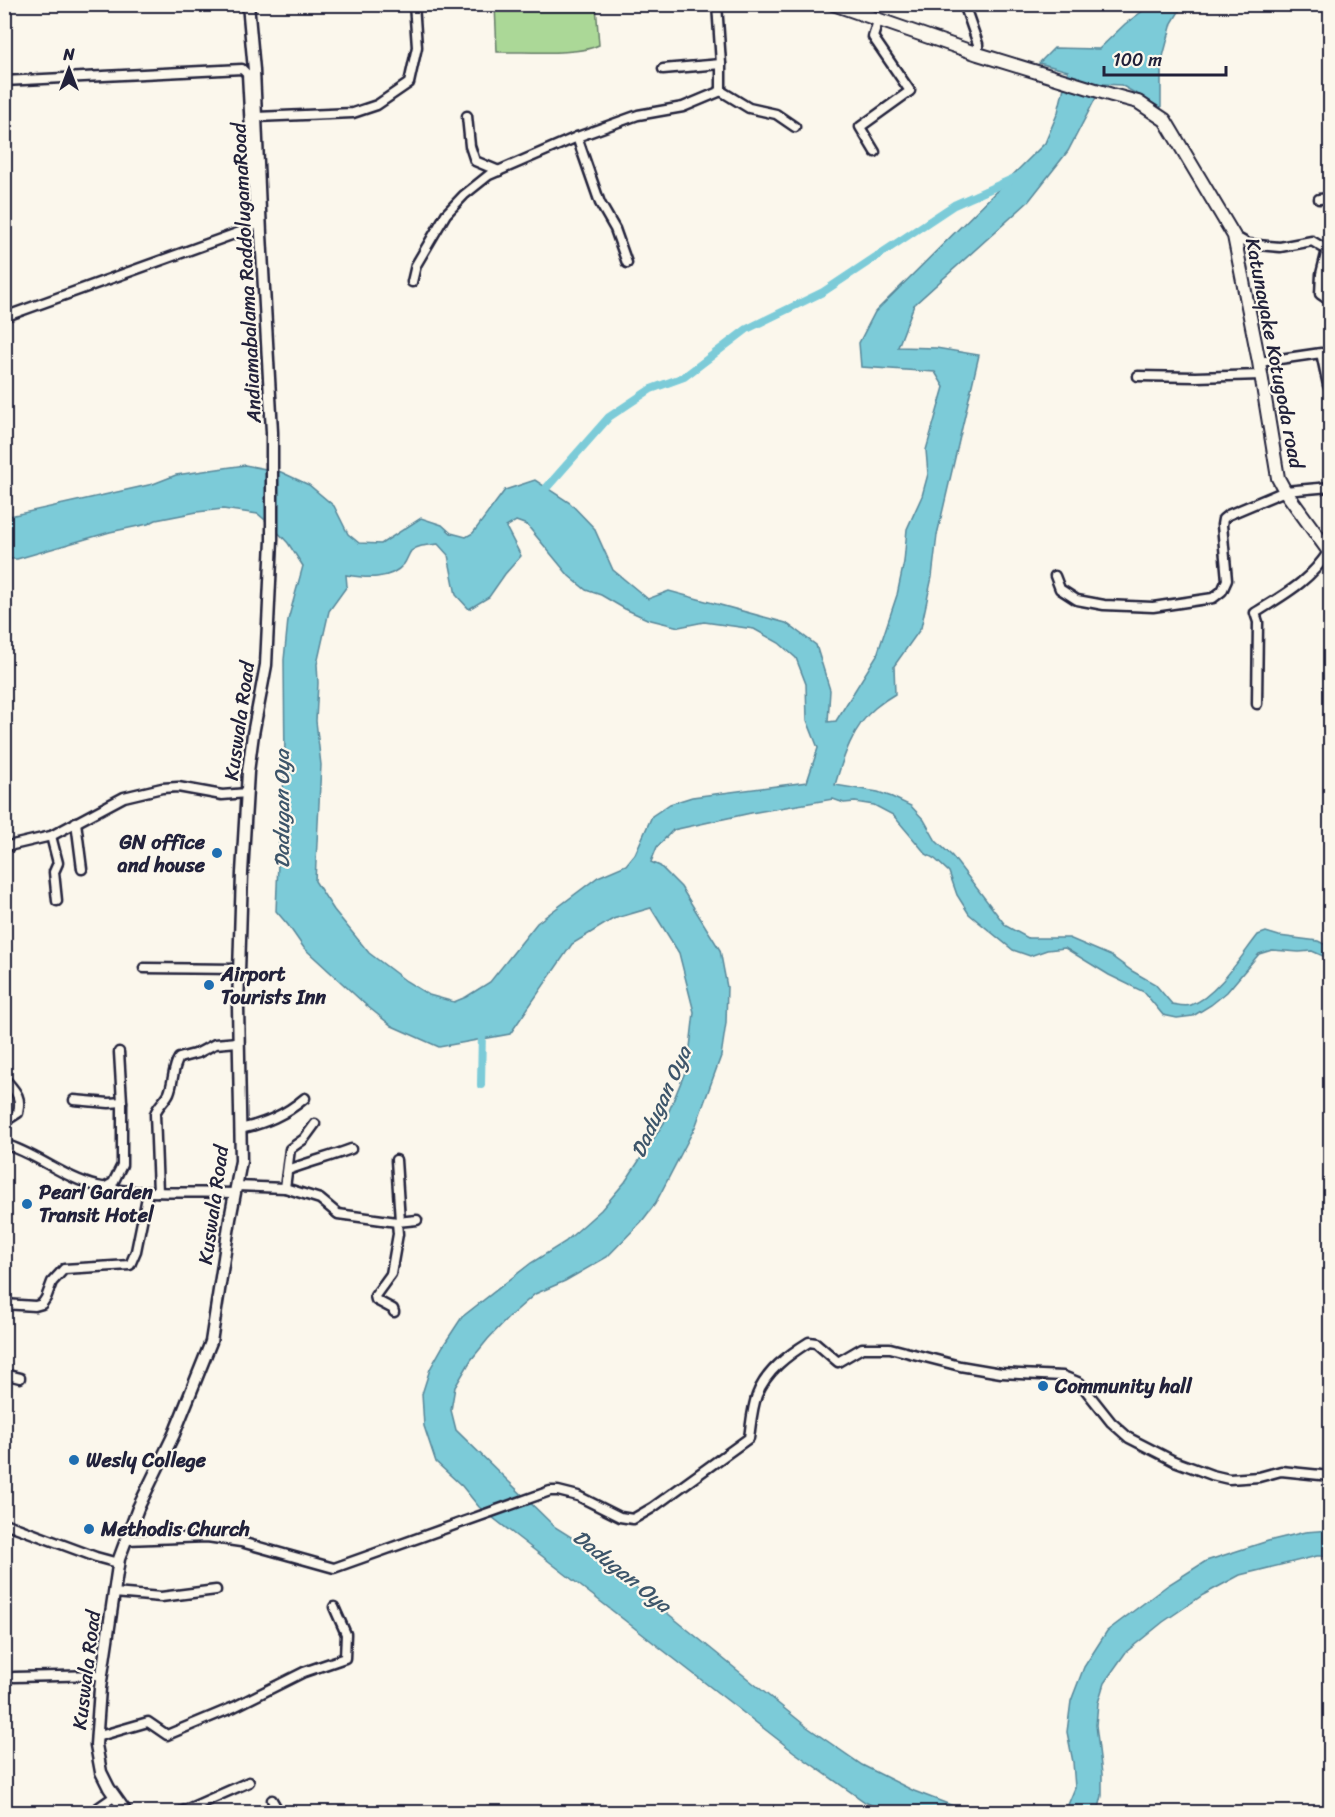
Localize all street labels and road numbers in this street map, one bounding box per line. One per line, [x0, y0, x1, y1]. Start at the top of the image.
street label: Andiamabalama RaddolugamaRoad [221, 120, 272, 425]
street label: Katunayake Kotugoda road [1235, 235, 1314, 473]
street label: Kuswala Road [214, 658, 265, 783]
street label: Kuswala Road [188, 1142, 239, 1267]
street label: Kuswala Road [62, 1607, 111, 1732]

